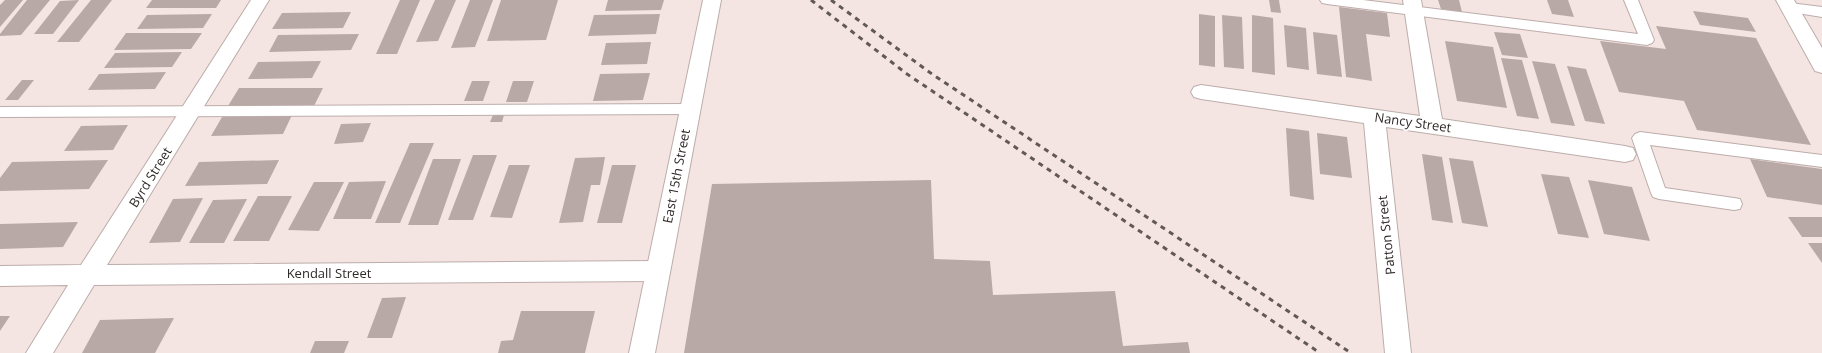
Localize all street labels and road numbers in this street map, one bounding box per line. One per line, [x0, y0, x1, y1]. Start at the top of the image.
street label: Nancy Street [1373, 108, 1453, 136]
street label: East 15th Street [658, 127, 694, 225]
street label: Byrd Street [124, 143, 176, 211]
street label: Patton Street [1373, 194, 1399, 276]
street label: Kendall Street [287, 264, 372, 282]

